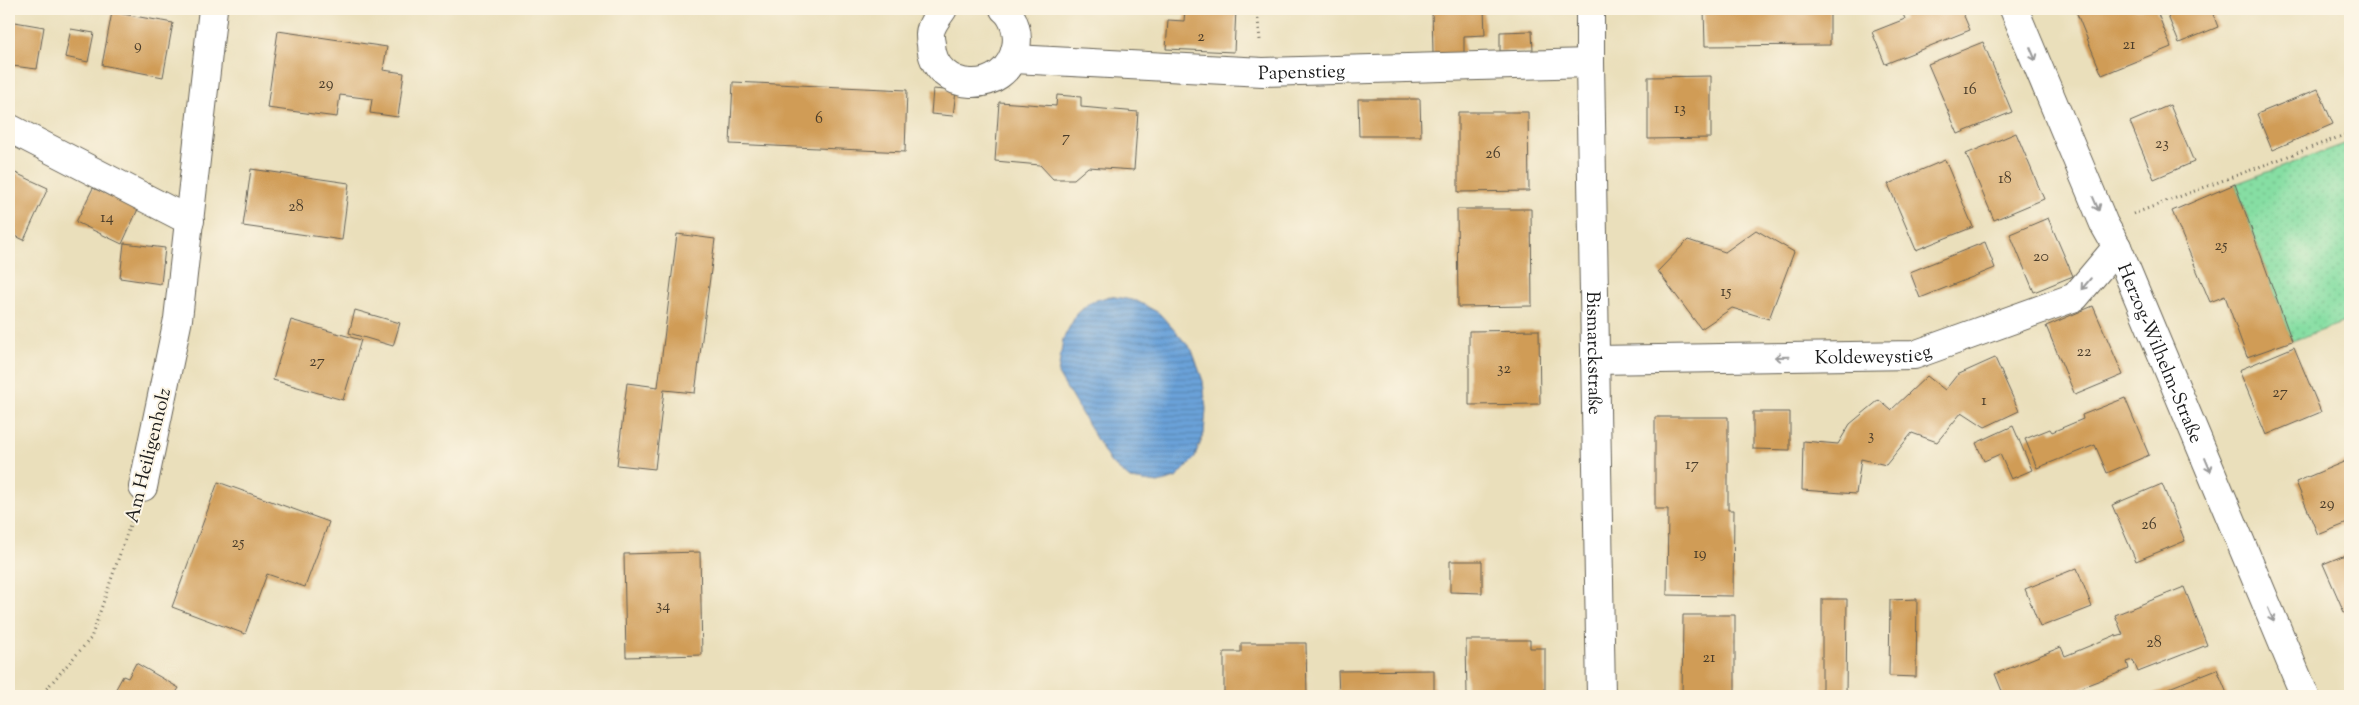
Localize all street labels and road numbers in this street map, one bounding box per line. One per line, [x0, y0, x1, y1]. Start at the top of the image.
street label: Papenstieg [1258, 59, 1346, 88]
street label: Herzog-Wilhelm-Straße [2109, 260, 2209, 448]
street label: Bismarckstraße [1578, 291, 1607, 415]
street label: Koldeweystieg [1814, 339, 1936, 373]
street label: Am Heiligenholz [120, 385, 179, 526]

